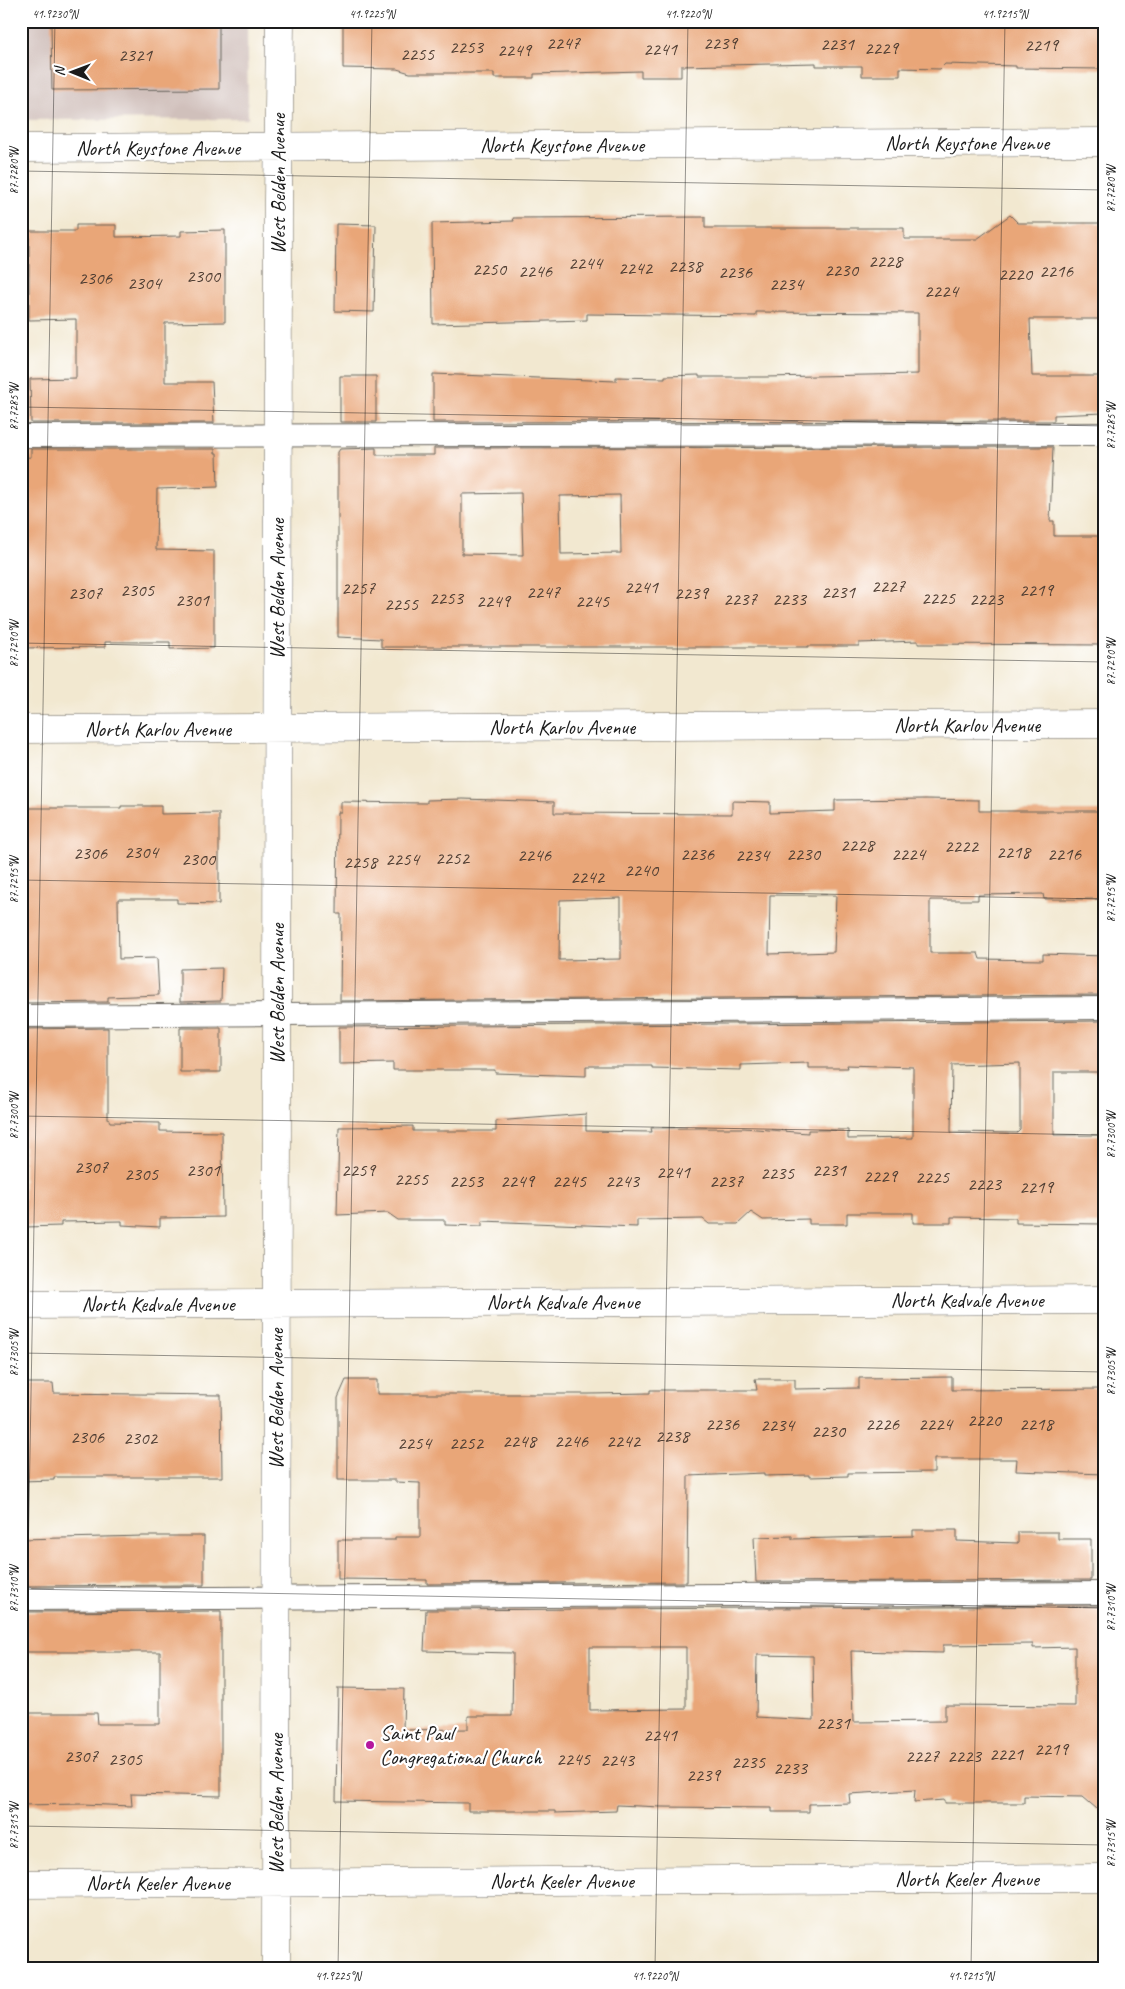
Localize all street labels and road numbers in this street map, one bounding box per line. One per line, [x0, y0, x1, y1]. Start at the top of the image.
street label: West Belden Avenue [265, 113, 291, 254]
street label: North Keystone Avenue [885, 130, 1051, 156]
street label: North Keystone Avenue [480, 132, 646, 158]
street label: North Keystone Avenue [76, 135, 242, 161]
street label: West Belden Avenue [264, 518, 290, 659]
street label: North Karlov Avenue [894, 712, 1041, 738]
street label: North Karlov Avenue [489, 714, 636, 740]
street label: North Karlov Avenue [85, 716, 232, 742]
street label: West Belden Avenue [264, 923, 290, 1064]
street label: North Kedvale Avenue [890, 1287, 1046, 1313]
street label: North Kedvale Avenue [486, 1289, 642, 1315]
street label: North Kedvale Avenue [81, 1291, 237, 1317]
street label: West Belden Avenue [263, 1328, 289, 1469]
street label: West Belden Avenue [263, 1733, 289, 1874]
street label: North Keeler Avenue [895, 1866, 1041, 1892]
street label: North Keeler Avenue [490, 1868, 636, 1894]
street label: North Keeler Avenue [86, 1870, 232, 1896]

